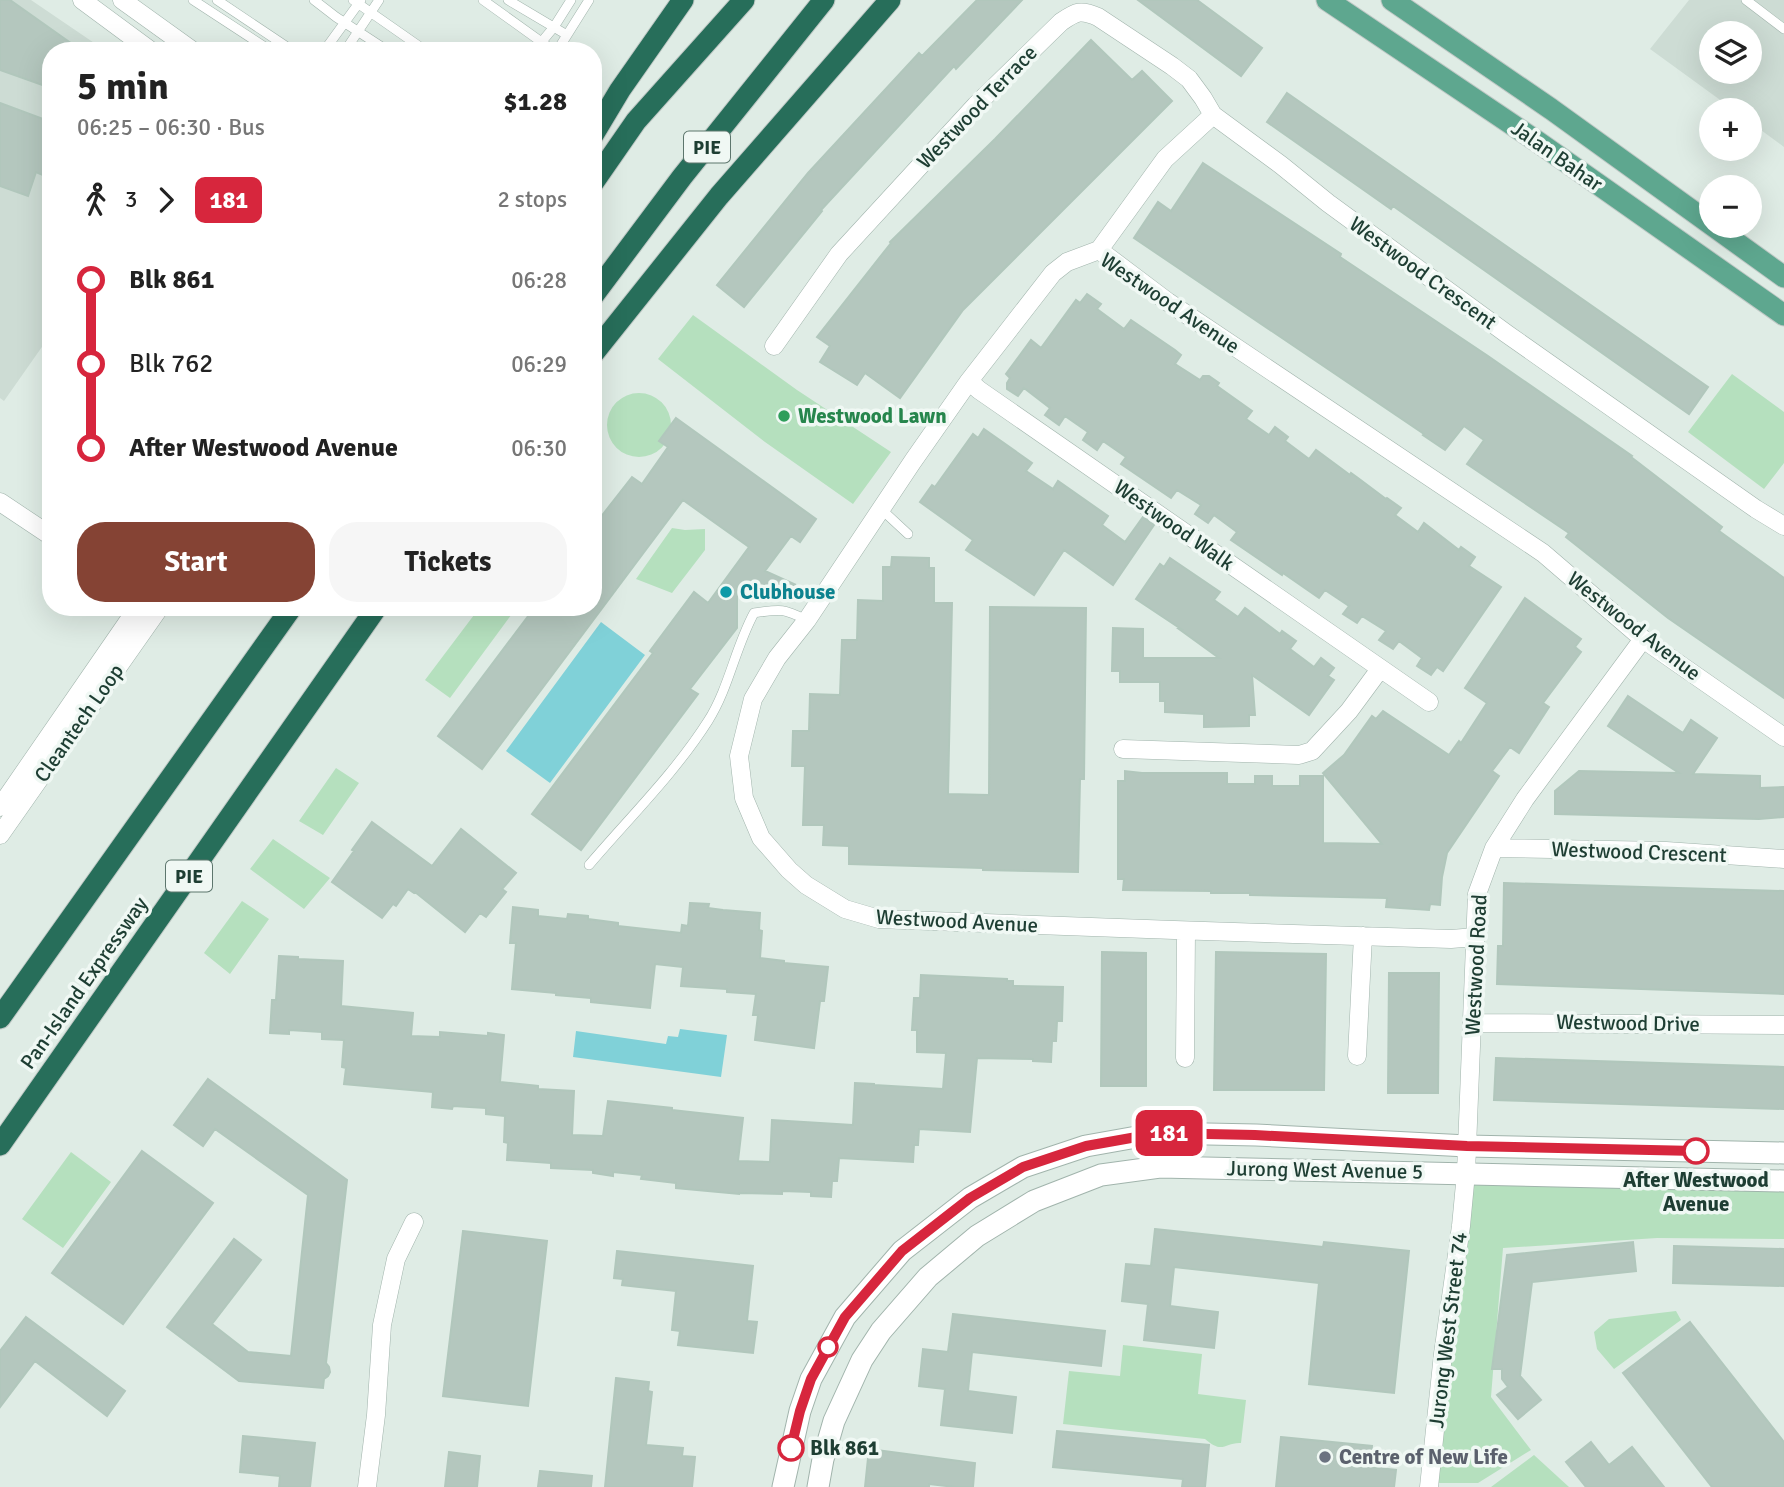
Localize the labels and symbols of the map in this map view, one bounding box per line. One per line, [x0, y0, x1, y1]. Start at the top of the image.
street label: Westwood Terrace [911, 40, 1043, 174]
street label: Jalan Bahar [1506, 115, 1608, 197]
road number: PIE [684, 132, 730, 162]
street label: Westwood Crescent [1344, 211, 1502, 335]
street label: Westwood Avenue [1095, 247, 1245, 359]
place label: Westwood Lawn [798, 403, 947, 429]
marker: Westwood Lawn [776, 408, 792, 424]
street label: Westwood Walk [1109, 474, 1240, 576]
street label: Westwood Avenue [1562, 566, 1706, 686]
place label: Clubhouse [740, 579, 835, 605]
marker: Clubhouse [718, 584, 734, 600]
street label: Cleantech Loop [29, 659, 129, 787]
street label: Westwood Crescent [1551, 836, 1727, 868]
road number: PIE [166, 860, 212, 891]
street label: Pan-Island Expressway [15, 892, 153, 1074]
street label: Westwood Road [1459, 894, 1493, 1036]
street label: Westwood Avenue [875, 904, 1039, 938]
street label: Westwood Drive [1556, 1009, 1700, 1037]
line badge: 181 [1129, 1110, 1209, 1156]
marker: After Westwood Avenue [1683, 1138, 1709, 1164]
street label: Jurong West Avenue 5 [1226, 1155, 1424, 1185]
place label: After Westwood Avenue [1623, 1167, 1769, 1217]
street label: Jurong West Street 74 [1423, 1231, 1473, 1429]
unlabelled marker [818, 1337, 838, 1357]
marker: Blk 861 [778, 1435, 804, 1461]
place label: Blk 861 [810, 1435, 879, 1461]
place label: Centre of New Life [1339, 1444, 1508, 1470]
marker: Centre of New Life [1317, 1449, 1333, 1465]

